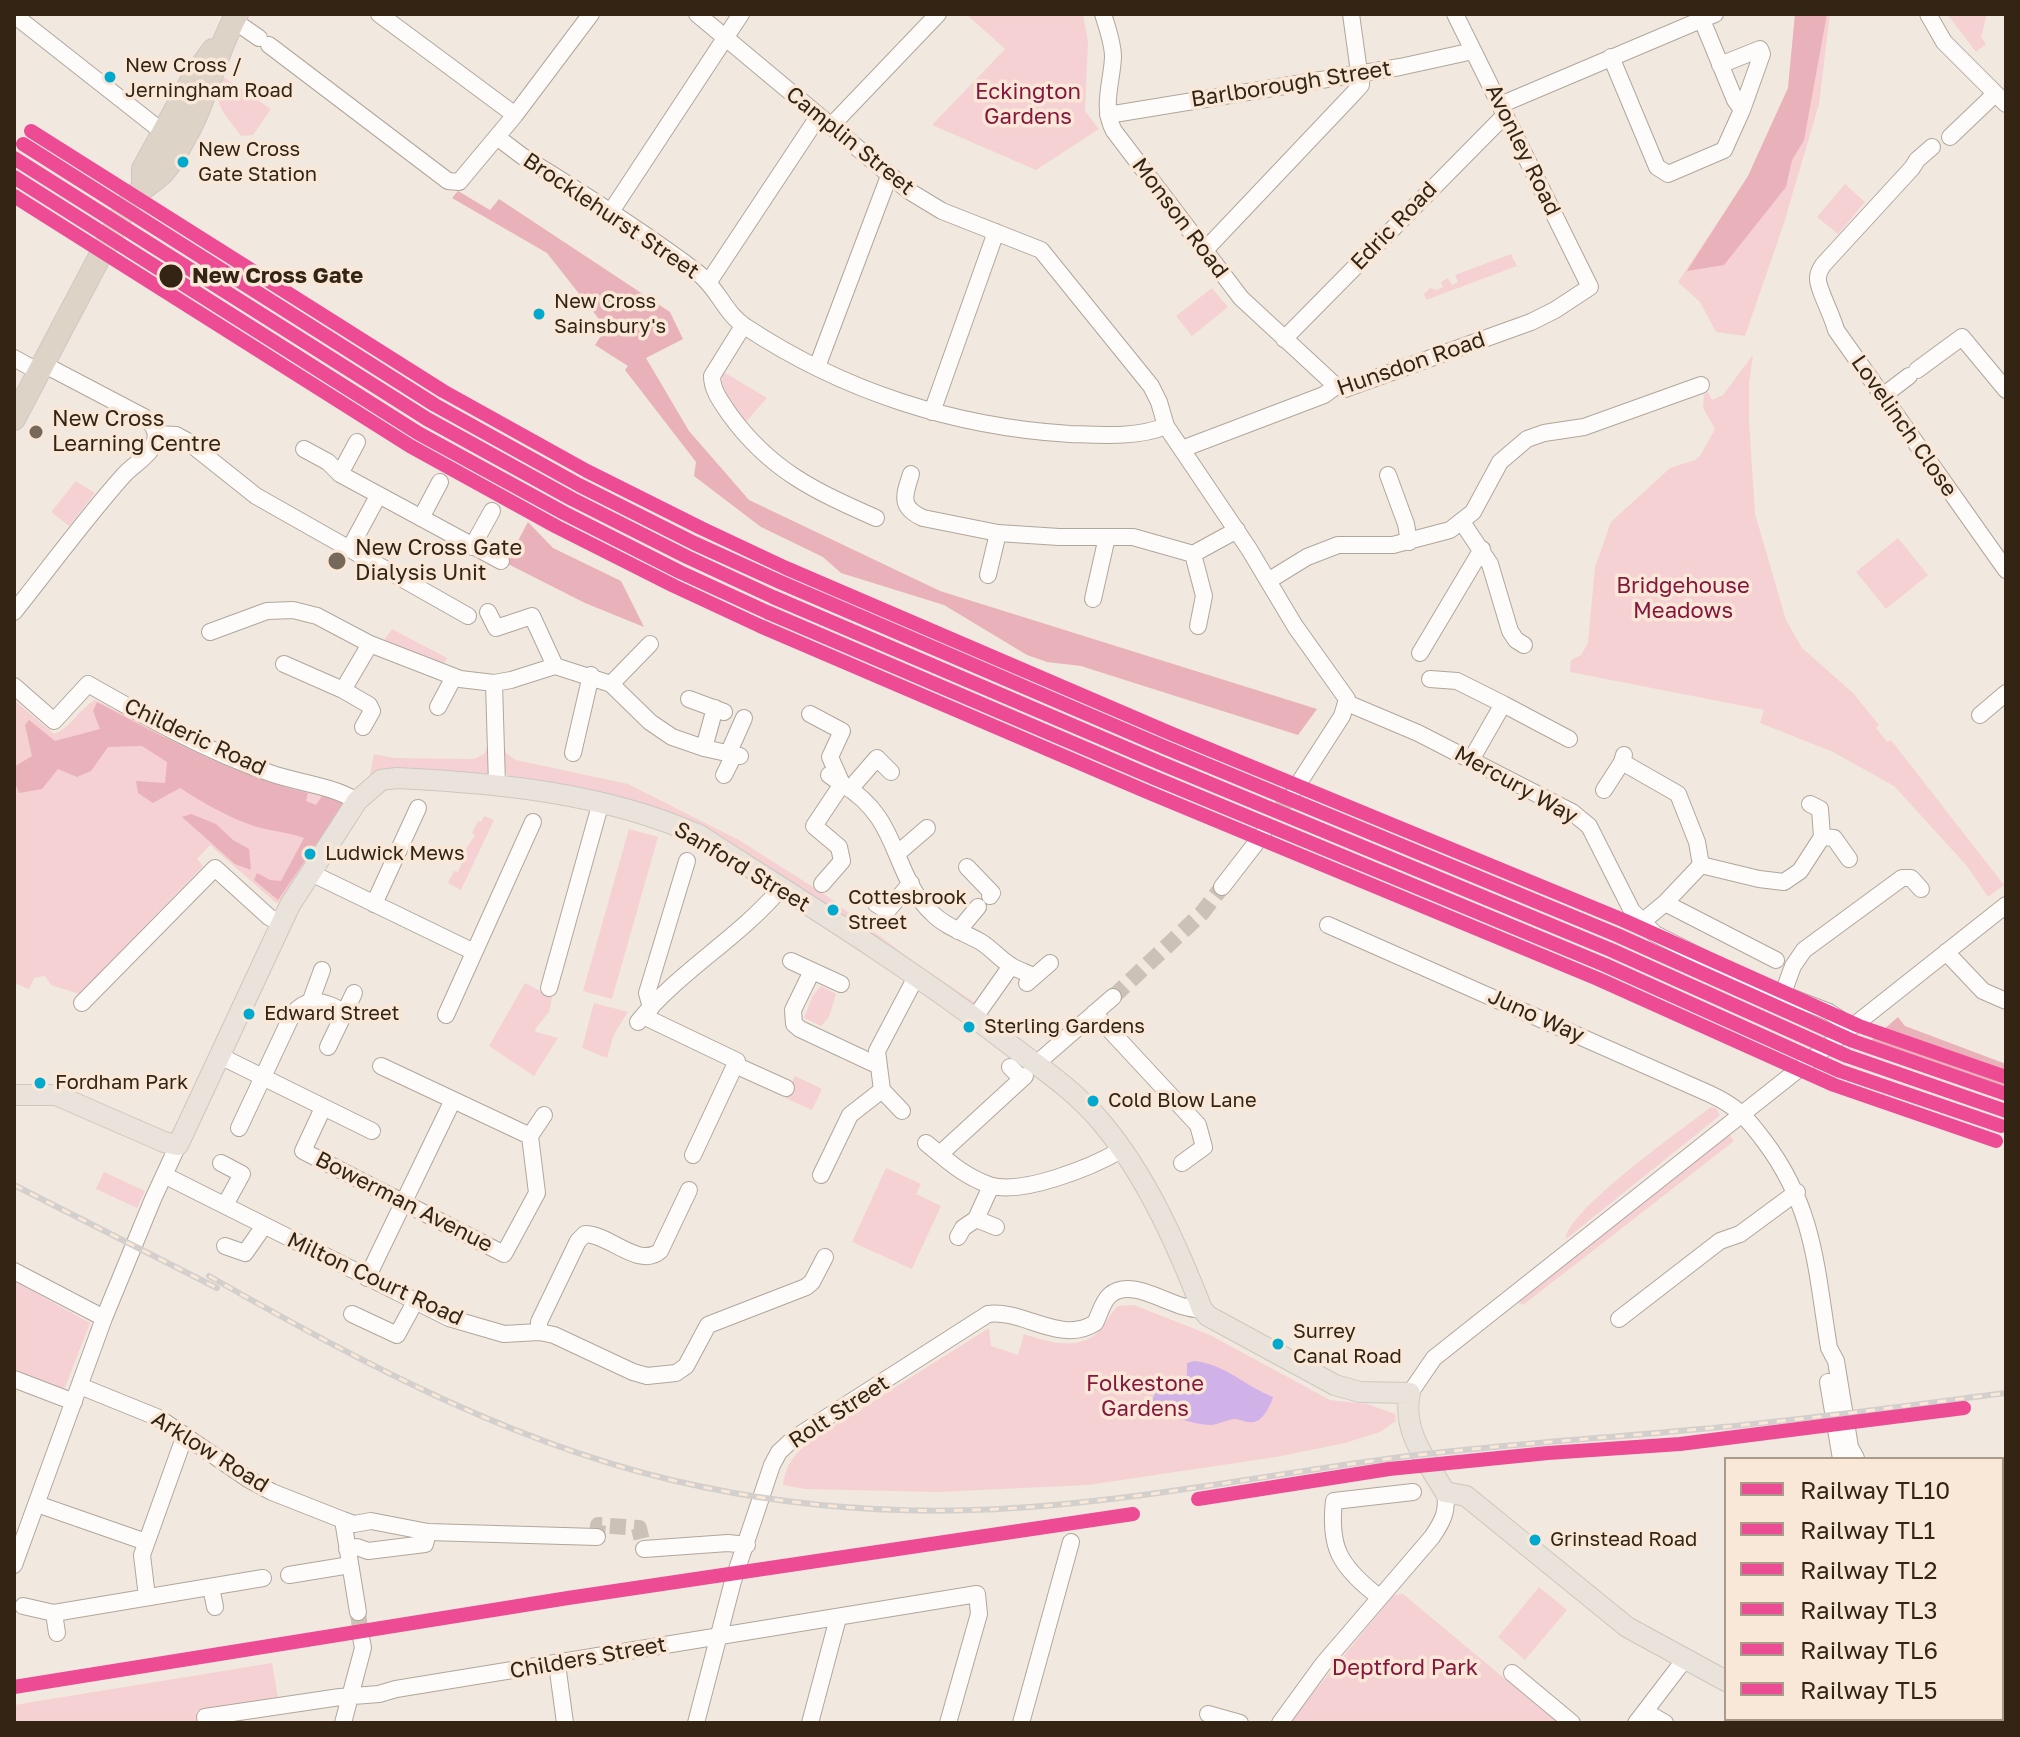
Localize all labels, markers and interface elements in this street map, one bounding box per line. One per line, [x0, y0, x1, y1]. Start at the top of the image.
place label: New Cross / Jerningham Road [125, 54, 293, 101]
street label: Barlborough Street [1189, 55, 1393, 113]
marker: New Cross / Jerningham Road [102, 69, 118, 85]
park label: Eckington Gardens [975, 79, 1081, 130]
street label: Avonley Road [1480, 80, 1566, 220]
street label: Camplin Street [781, 81, 919, 201]
place label: New Cross Gate Station [198, 138, 317, 185]
street label: Brocklehurst Street [518, 147, 704, 285]
street label: Monson Road [1126, 153, 1234, 283]
marker: New Cross Gate Station [175, 154, 191, 170]
street label: Edric Road [1345, 176, 1443, 276]
marker: New Cross Gate [157, 262, 185, 290]
place label: New Cross Gate [192, 263, 363, 289]
place label: New Cross Sainsbury's [554, 290, 666, 337]
marker: New Cross Sainsbury's [531, 306, 547, 322]
street label: Hunsdon Road [1333, 326, 1489, 402]
street label: Lovelinch Close [1845, 350, 1963, 502]
place label: New Cross Learning Centre [52, 406, 221, 458]
marker: New Cross Learning Centre [27, 423, 45, 441]
place label: New Cross Gate Dialysis Unit [355, 535, 522, 586]
marker: New Cross Gate Dialysis Unit [326, 550, 348, 572]
park label: Bridgehouse Meadows [1616, 573, 1750, 624]
street label: Childeric Road [120, 693, 270, 781]
street label: Mercury Way [1450, 740, 1582, 830]
street label: Sanford Street [669, 816, 815, 918]
place label: Ludwick Mews [325, 842, 465, 866]
marker: Ludwick Mews [302, 846, 318, 862]
place label: Cottesbrook Street [848, 886, 967, 933]
marker: Cottesbrook Street [825, 902, 841, 918]
street label: Juno Way [1484, 983, 1588, 1049]
place label: Edward Street [264, 1002, 399, 1026]
marker: Edward Street [241, 1006, 257, 1022]
place label: Sterling Gardens [984, 1015, 1145, 1039]
marker: Sterling Gardens [961, 1019, 977, 1035]
place label: Fordham Park [55, 1071, 188, 1095]
marker: Fordham Park [32, 1075, 48, 1091]
place label: Cold Blow Lane [1108, 1089, 1256, 1113]
marker: Cold Blow Lane [1085, 1093, 1101, 1109]
street label: Bowerman Avenue [311, 1146, 497, 1258]
street label: Milton Court Road [283, 1227, 467, 1331]
place label: Surrey Canal Road [1293, 1320, 1402, 1367]
marker: Surrey Canal Road [1270, 1336, 1286, 1352]
street label: Rolt Street [784, 1370, 894, 1454]
park label: Folkestone Gardens [1086, 1371, 1204, 1422]
street label: Arklow Road [147, 1406, 273, 1498]
legend [1724, 1457, 2004, 1721]
text: Railway TL10 [1800, 1475, 1950, 1504]
text: Railway TL1 [1800, 1515, 1935, 1544]
place label: Grinstead Road [1550, 1528, 1697, 1552]
marker: Grinstead Road [1527, 1532, 1543, 1548]
text: Railway TL2 [1800, 1555, 1937, 1584]
text: Railway TL3 [1800, 1595, 1938, 1624]
street label: Childers Street [508, 1631, 668, 1685]
text: Railway TL6 [1800, 1635, 1938, 1664]
park label: Deptford Park [1332, 1655, 1478, 1681]
text: Railway TL5 [1800, 1675, 1937, 1704]

